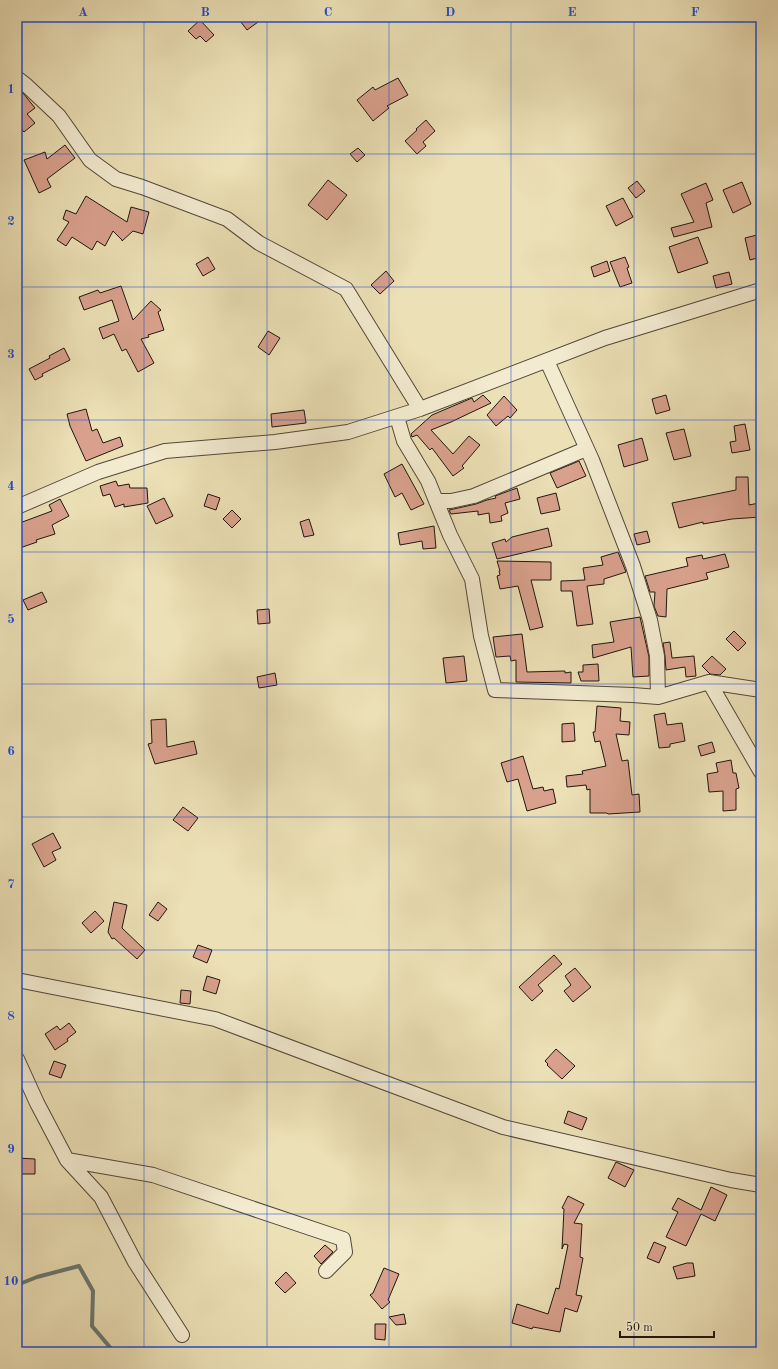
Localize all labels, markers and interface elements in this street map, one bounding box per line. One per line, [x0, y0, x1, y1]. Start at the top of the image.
text: A [78, 6, 88, 19]
text: B [200, 6, 210, 19]
text: C [324, 6, 332, 19]
text: D [445, 6, 455, 19]
text: E [568, 6, 577, 19]
text: F [691, 6, 700, 19]
text: 1 [7, 83, 15, 96]
text: 2 [7, 215, 15, 228]
text: 3 [7, 348, 15, 361]
text: 4 [7, 480, 15, 493]
text: 5 [7, 613, 15, 626]
text: 6 [7, 745, 15, 758]
text: 7 [7, 878, 15, 891]
text: 8 [7, 1010, 15, 1023]
text: 9 [7, 1143, 15, 1156]
text: 10 [3, 1275, 19, 1288]
scale bar [620, 1313, 714, 1339]
text: 50 m [626, 1321, 653, 1334]

